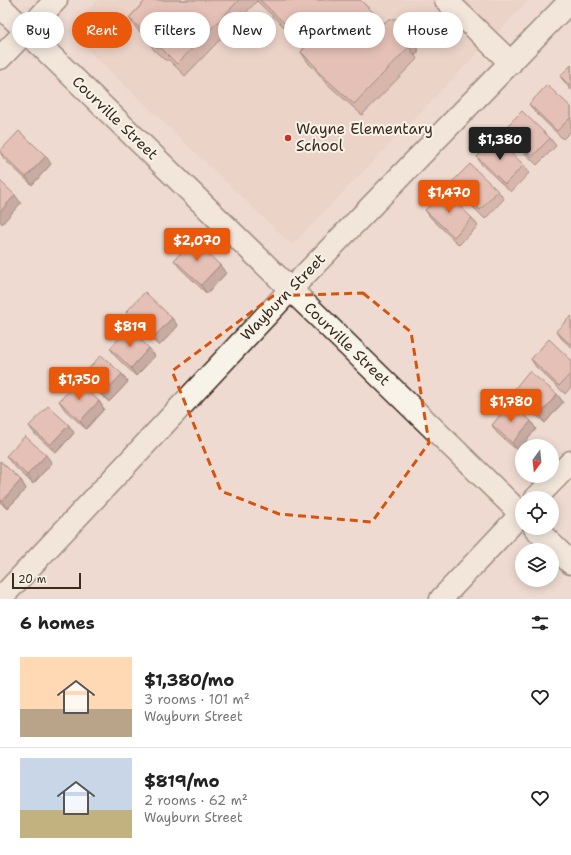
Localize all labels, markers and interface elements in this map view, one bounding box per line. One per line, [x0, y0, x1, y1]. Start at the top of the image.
chip: Buy [12, 12, 64, 48]
chip: Rent [72, 12, 132, 48]
chip: Filters [140, 12, 210, 48]
chip: New [218, 12, 276, 48]
chip: Apartment [284, 12, 385, 48]
chip: House [393, 12, 463, 48]
street label: Courville Street [68, 72, 162, 164]
place label: Wayne Elementary School [296, 119, 433, 156]
pin: $1,380 [467, 127, 533, 161]
text: $1,380 [478, 131, 522, 148]
marker: Wayne Elementary School [283, 133, 293, 143]
pin: $1,470 [416, 180, 482, 214]
text: $1,470 [427, 184, 471, 201]
pin: $2,070 [164, 228, 230, 262]
text: $2,070 [173, 232, 221, 249]
street label: Wayburn Street [236, 249, 330, 345]
street label: Courville Street [300, 298, 394, 390]
pin: $819 [106, 314, 154, 348]
text: $819 [114, 318, 146, 335]
pin: $1,750 [46, 367, 112, 401]
text: $1,750 [58, 371, 100, 388]
pin: $1,780 [478, 389, 544, 423]
text: $1,780 [489, 393, 533, 410]
north arrow [515, 439, 559, 483]
map controls [515, 439, 559, 587]
button: locate [515, 491, 559, 535]
button: layers [515, 543, 559, 587]
scale bar [12, 571, 81, 590]
text: 20 m [18, 572, 46, 587]
text: 6 homes [20, 612, 95, 634]
icon: filters [529, 612, 551, 634]
text: $1,380/mo [144, 669, 234, 691]
icon: home [52, 673, 100, 721]
icon: heart [529, 686, 551, 708]
text: 3 rooms · 101 m² [144, 691, 250, 708]
text: Wayburn Street [144, 708, 243, 725]
text: $819/mo [144, 770, 219, 792]
icon: home [52, 774, 100, 822]
icon: heart [529, 787, 551, 809]
text: 2 rooms · 62 m² [144, 792, 248, 809]
text: Wayburn Street [144, 809, 243, 826]

